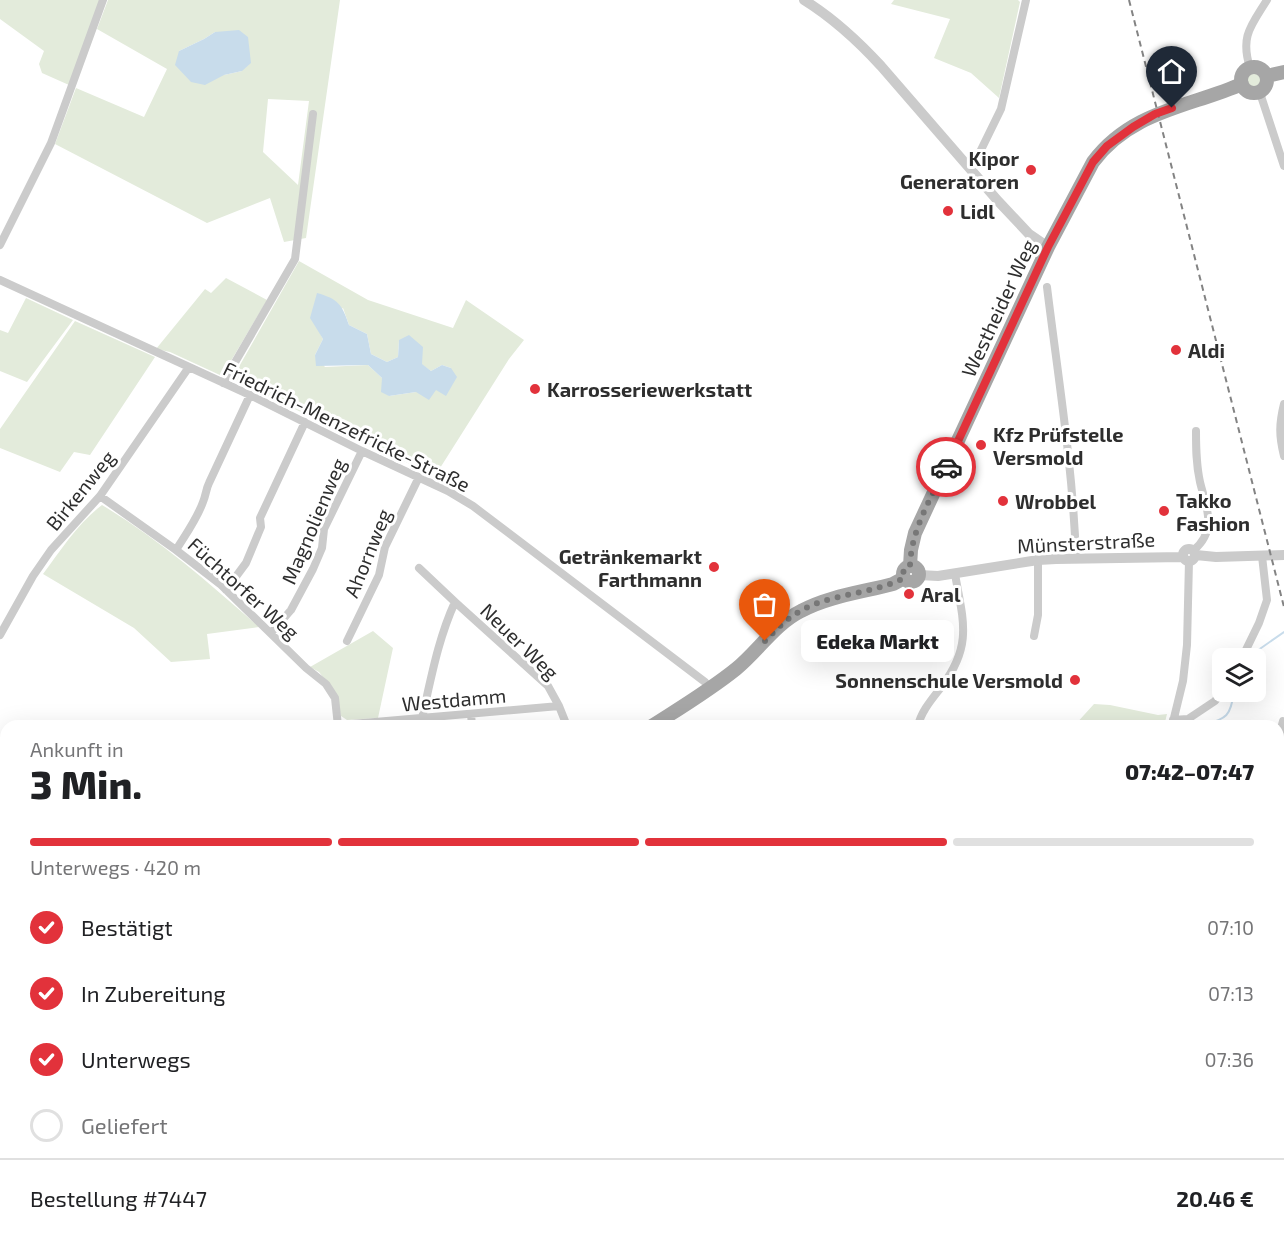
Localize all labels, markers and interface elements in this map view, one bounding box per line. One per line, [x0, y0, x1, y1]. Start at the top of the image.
pin [1146, 46, 1197, 108]
icon: home [1155, 55, 1188, 88]
place label: Kipor Generatoren [900, 146, 1019, 193]
marker: Kipor Generatoren [1024, 163, 1038, 177]
place label: Lidl [960, 199, 995, 223]
marker: Lidl [941, 204, 955, 218]
street label: Westheider Weg [956, 235, 1040, 381]
place label: Aldi [1188, 338, 1225, 362]
marker: Aldi [1169, 343, 1183, 357]
street label: Friedrich-Menzefricke-Straße [220, 356, 474, 496]
place label: Karrosseriewerkstatt [547, 377, 752, 401]
marker: Karrosseriewerkstatt [528, 382, 542, 396]
place label: Kfz Prüfstelle Versmold [993, 422, 1124, 469]
courier [916, 437, 976, 497]
marker: Kfz Prüfstelle Versmold [974, 438, 988, 452]
street label: Birkenweg [40, 445, 120, 535]
icon: car [930, 451, 963, 484]
street label: Magnolienweg [276, 455, 350, 587]
place label: Takko Fashion [1176, 488, 1250, 535]
place label: Wrobbel [1015, 489, 1097, 513]
marker: Wrobbel [996, 494, 1010, 508]
marker: Takko Fashion [1157, 504, 1171, 518]
street label: Ahornweg [338, 505, 396, 601]
street label: Münsterstraße [1016, 526, 1156, 558]
street label: Füchtorfer Weg [184, 532, 304, 644]
place label: Getränkemarkt Farthmann [559, 544, 702, 591]
marker: Getränkemarkt Farthmann [707, 560, 721, 574]
pin [739, 579, 790, 641]
place label: Aral [921, 582, 961, 606]
marker: Aral [902, 587, 916, 601]
icon: bag [748, 588, 781, 621]
street label: Neuer Weg [476, 598, 564, 684]
callout: Edeka Markt [801, 620, 954, 662]
text: Edeka Markt [816, 629, 939, 653]
map controls [1212, 648, 1266, 702]
button: layers [1212, 648, 1266, 702]
place label: Sonnenschule Versmold [835, 668, 1063, 692]
marker: Sonnenschule Versmold [1068, 673, 1082, 687]
street label: Westdamm [401, 682, 507, 716]
text: Ankunft in [30, 737, 124, 761]
text: 07:42–07:47 [1125, 758, 1254, 784]
text: 3 Min. [30, 760, 142, 807]
text: Unterwegs · 420 m [30, 855, 201, 879]
icon: check [30, 911, 63, 944]
text: Bestätigt [81, 914, 173, 940]
text: 07:10 [1207, 915, 1254, 939]
icon: check [30, 977, 63, 1010]
text: In Zubereitung [81, 980, 226, 1006]
text: 07:13 [1208, 981, 1254, 1005]
icon: check [30, 1043, 63, 1076]
text: Unterwegs [81, 1046, 191, 1072]
text: 07:36 [1204, 1047, 1254, 1071]
text: Geliefert [81, 1112, 168, 1138]
text: Bestellung #7447 [30, 1185, 207, 1211]
text: 20.46 € [1176, 1185, 1254, 1211]

